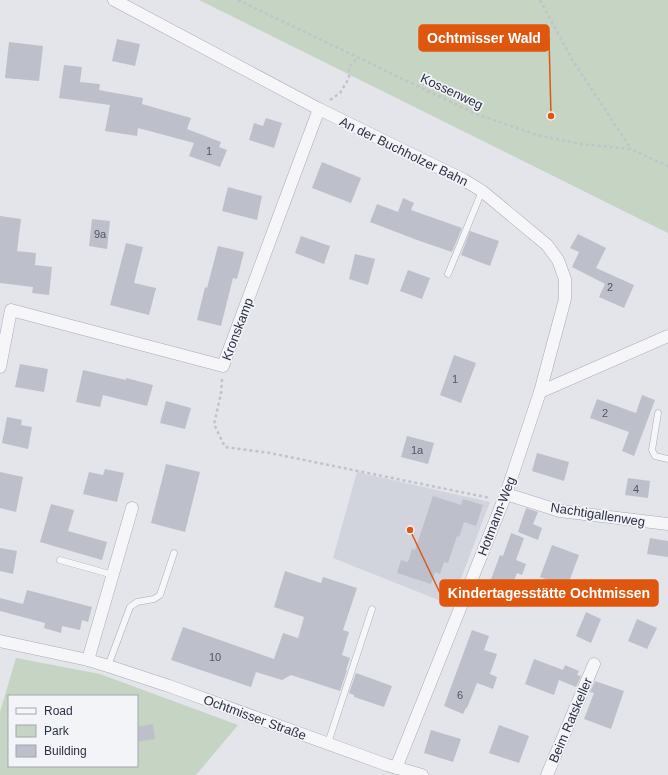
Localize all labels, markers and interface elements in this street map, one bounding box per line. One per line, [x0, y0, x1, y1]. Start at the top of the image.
callout: Ochtmisser Wald [419, 25, 549, 51]
text: Ochtmisser Wald [427, 30, 541, 46]
street label: Kossenweg [418, 70, 485, 112]
street label: An der Buchholzer Bahn [337, 114, 470, 189]
house number: 1 [206, 145, 212, 157]
house number: 9a [94, 228, 107, 240]
house number: 2 [607, 281, 613, 293]
street label: Kronskamp [219, 296, 256, 363]
house number: 1 [452, 373, 458, 385]
house number: 2 [602, 407, 608, 419]
house number: 1a [411, 444, 424, 456]
street label: Hotmann-Weg [474, 474, 518, 558]
house number: 4 [633, 483, 639, 495]
street label: Nachtigallenweg [550, 500, 646, 529]
callout: Kindertagesstätte Ochtmissen [440, 580, 658, 606]
text: Kindertagesstätte Ochtmissen [448, 585, 650, 601]
house number: 10 [209, 651, 221, 663]
street label: Beim Ratskeller [546, 675, 595, 765]
house number: 6 [457, 689, 463, 701]
street label: Ochtmisser Straße [201, 692, 308, 743]
legend [8, 695, 138, 767]
text: Road [44, 704, 73, 718]
text: Park [44, 724, 70, 738]
text: Building [44, 744, 87, 758]

